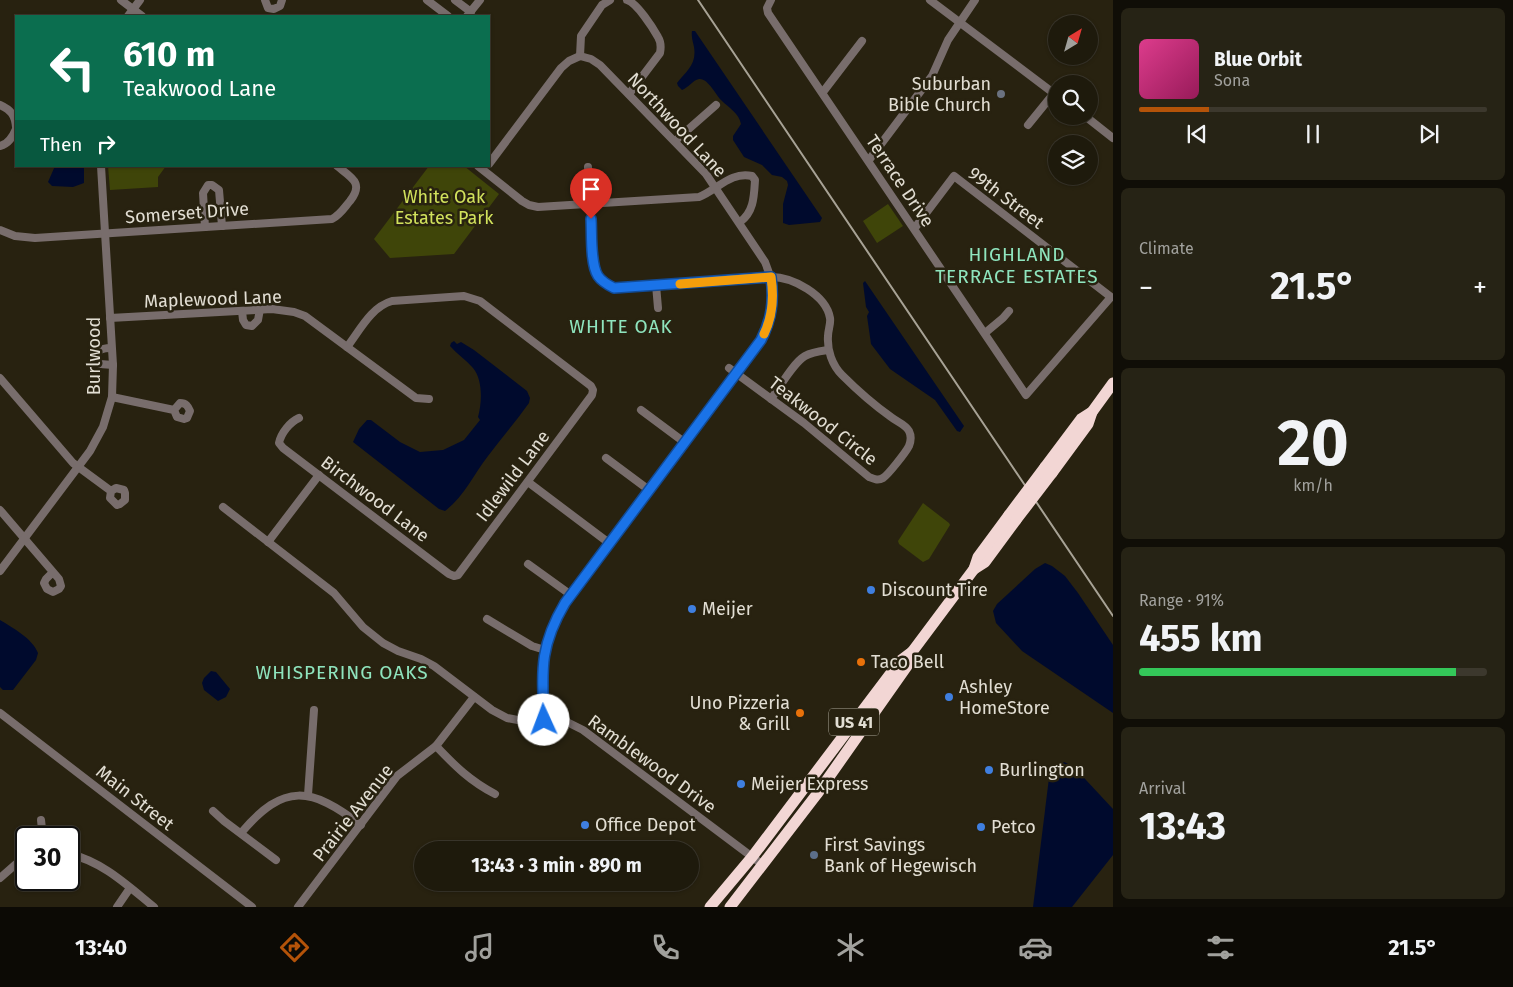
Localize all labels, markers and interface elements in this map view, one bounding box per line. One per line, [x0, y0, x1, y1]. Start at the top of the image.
north arrow [1048, 15, 1098, 65]
map controls [1048, 15, 1098, 185]
text: 610 m [123, 33, 215, 75]
icon: left [40, 35, 105, 100]
text: Blue Orbit [1214, 48, 1302, 71]
street label: Northwood Lane [623, 68, 731, 182]
text: Sona [1214, 71, 1250, 90]
place label: Suburban Bible Church [888, 73, 991, 116]
text: Teakwood Lane [123, 75, 276, 102]
button: search [1048, 75, 1098, 125]
marker: Suburban Bible Church [995, 88, 1007, 100]
icon: previous [1183, 120, 1211, 148]
icon: pause [1299, 120, 1327, 148]
icon: next [1415, 120, 1443, 148]
icon: right [92, 130, 120, 158]
street label: Terrace Drive [861, 131, 939, 231]
text: Then [40, 133, 82, 156]
button: layers [1048, 135, 1098, 185]
street label: 99th Street [964, 162, 1049, 234]
pin [570, 168, 612, 219]
icon: arrive [577, 175, 605, 203]
park label: White Oak Estates Park [395, 186, 494, 229]
street label: Somerset Drive [124, 198, 250, 228]
text: Climate [1139, 239, 1194, 258]
district label: HIGHLAND TERRACE ESTATES [935, 243, 1099, 288]
text: 21.5° [1270, 263, 1356, 309]
text: − [1139, 271, 1153, 304]
text: + [1473, 271, 1487, 304]
street label: Maplewood Lane [144, 286, 282, 312]
district label: WHITE OAK [569, 315, 673, 338]
street label: Burlwood [83, 317, 105, 395]
street label: Teakwood Circle [764, 372, 882, 470]
text: 20 [1277, 404, 1349, 482]
street label: Idlewild Lane [472, 426, 554, 526]
street label: Birchwood Lane [316, 451, 434, 547]
text: km/h [1293, 476, 1333, 495]
place label: Discount Tire [881, 579, 988, 601]
marker: Discount Tire [865, 584, 877, 596]
text: Range · 91% [1139, 591, 1224, 610]
place label: Meijer [702, 598, 753, 620]
marker: Meijer [686, 603, 698, 615]
text: 455 km [1139, 615, 1263, 661]
place label: Taco Bell [871, 651, 944, 673]
marker: Taco Bell [855, 656, 867, 668]
district label: WHISPERING OAKS [255, 661, 429, 684]
place label: Ashley HomeStore [959, 676, 1050, 719]
marker: Ashley HomeStore [943, 691, 955, 703]
place label: Uno Pizzeria & Grill [689, 692, 790, 735]
position arrow [517, 693, 569, 745]
marker: Uno Pizzeria & Grill [794, 707, 806, 719]
road number: US 41 [829, 709, 879, 736]
street label: Ramblewood Drive [584, 710, 720, 818]
place label: Burlington [999, 759, 1085, 781]
street label: Prairie Avenue [308, 760, 398, 866]
street label: Main Street [92, 761, 179, 836]
marker: Burlington [983, 764, 995, 776]
place label: Meijer Express [751, 773, 868, 795]
marker: Meijer Express [735, 778, 747, 790]
text: Arrival [1139, 779, 1186, 798]
text: 13:43 [1139, 803, 1226, 849]
place label: Office Depot [595, 814, 696, 836]
place label: Petco [991, 816, 1036, 838]
marker: Office Depot [579, 819, 591, 831]
marker: Petco [975, 821, 987, 833]
speed limit sign: 30 [15, 826, 80, 891]
place label: First Savings Bank of Hegewisch [824, 834, 977, 877]
marker: First Savings Bank of Hegewisch [808, 849, 820, 861]
text: 13:43 · 3 min · 890 m [471, 854, 642, 877]
icon: directions [277, 930, 312, 965]
icon: music [462, 930, 497, 965]
icon: phone [648, 930, 683, 965]
icon: climate [833, 930, 868, 965]
icon: car [1018, 930, 1053, 965]
icon: filters [1203, 930, 1238, 965]
text: 13:40 [75, 934, 127, 961]
text: 21.5° [1388, 934, 1438, 961]

